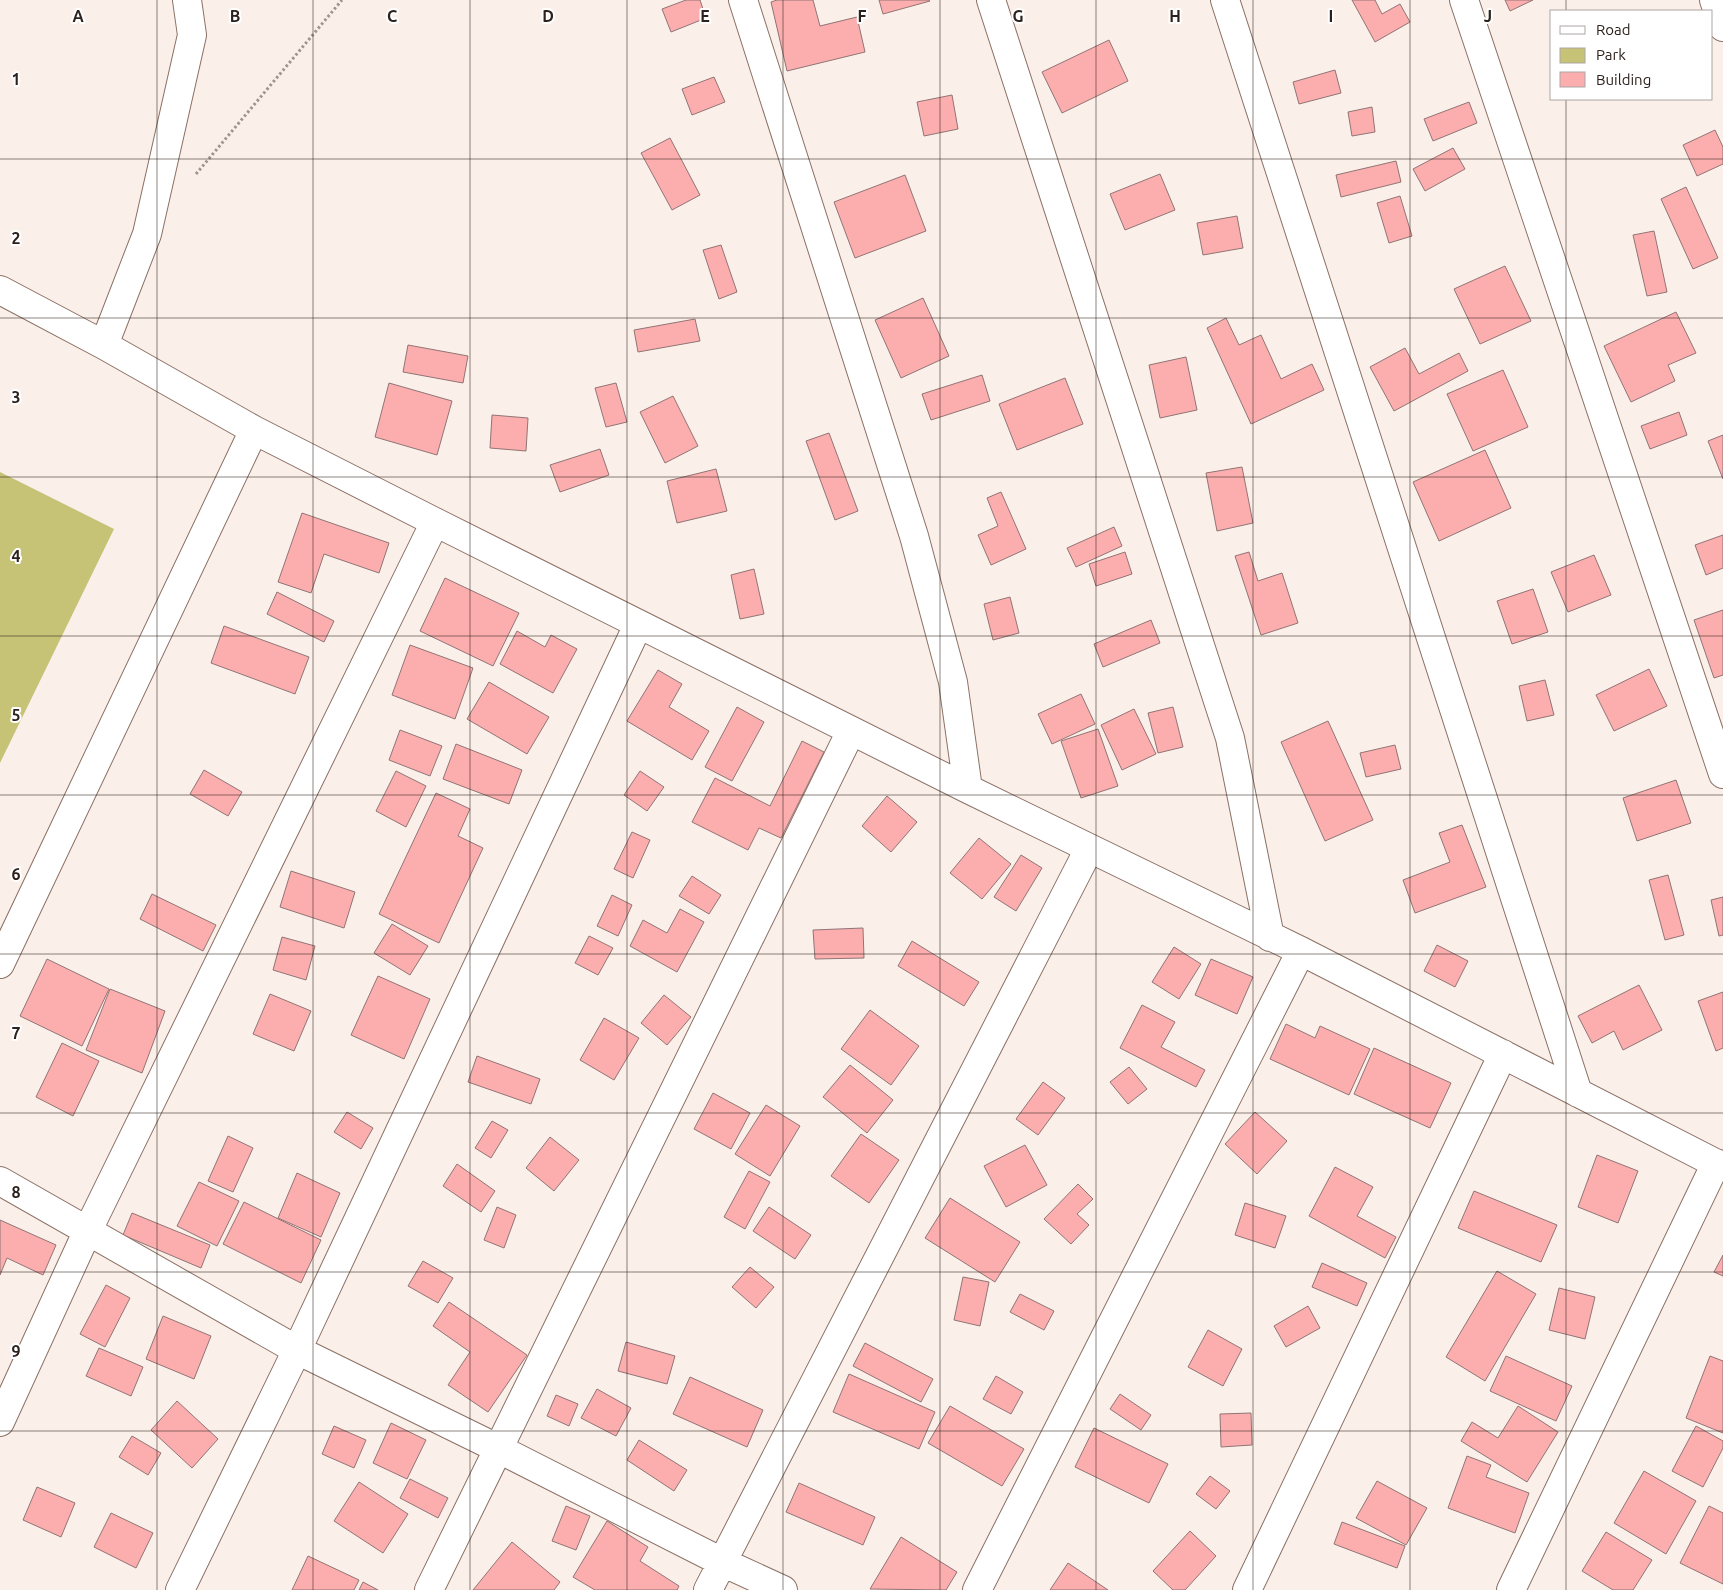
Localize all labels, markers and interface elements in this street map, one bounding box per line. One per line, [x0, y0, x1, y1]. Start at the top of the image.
text: A [72, 7, 84, 25]
text: B [230, 7, 240, 25]
text: C [387, 7, 397, 25]
text: D [542, 7, 554, 25]
text: E [700, 7, 710, 25]
text: F [858, 7, 867, 25]
text: G [1012, 7, 1024, 25]
text: H [1169, 7, 1181, 25]
text: I [1329, 7, 1333, 25]
text: J [1484, 7, 1492, 25]
legend [1550, 10, 1713, 100]
text: Road [1596, 21, 1631, 38]
text: Park [1596, 46, 1626, 63]
text: 1 [11, 70, 21, 88]
text: Building [1596, 71, 1651, 88]
text: 2 [11, 229, 21, 247]
text: 3 [11, 388, 21, 406]
text: 4 [11, 547, 21, 565]
text: 5 [11, 706, 21, 724]
text: 6 [11, 865, 21, 883]
text: 7 [11, 1024, 21, 1042]
text: 8 [11, 1183, 21, 1201]
text: 9 [11, 1342, 21, 1360]

